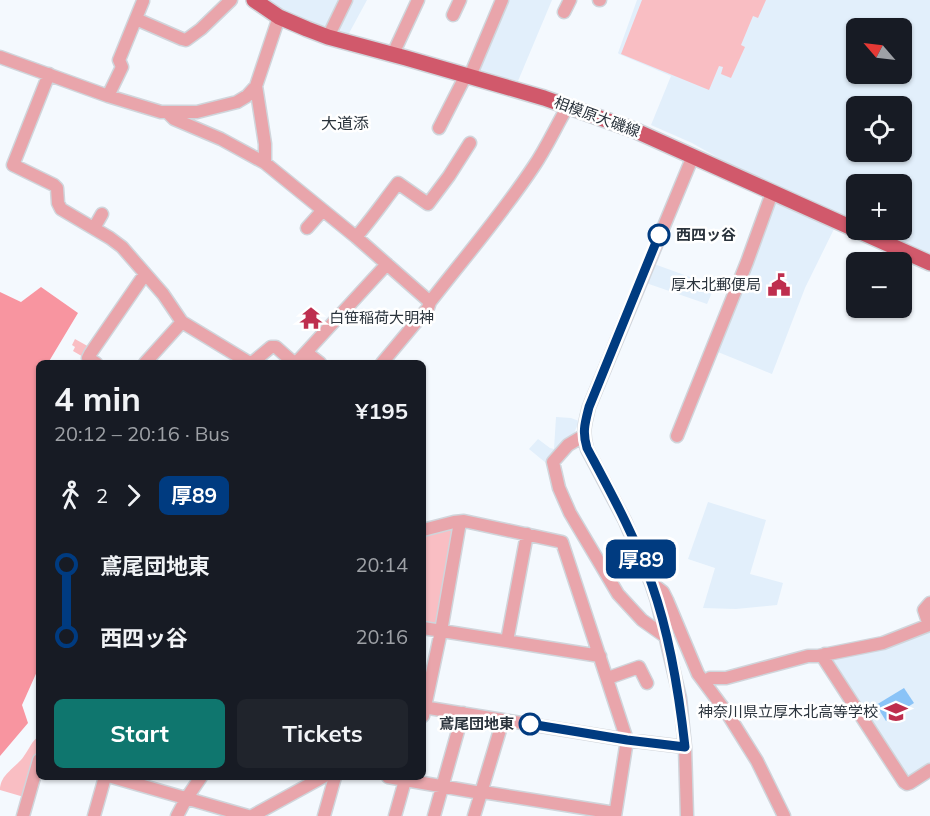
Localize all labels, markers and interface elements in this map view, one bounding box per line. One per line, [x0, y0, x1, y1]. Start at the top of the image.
north arrow [846, 18, 912, 84]
map controls [846, 18, 912, 318]
street label: 相模原大磯線 [552, 92, 643, 141]
button: locate [846, 96, 912, 162]
district label: 大道添 [321, 113, 369, 133]
button: + [846, 174, 912, 240]
marker: 西四ッ谷 [648, 224, 670, 246]
place label: 西四ッ谷 [676, 225, 736, 244]
button: − [846, 252, 912, 318]
public building icon: 厚木北郵便局 [766, 272, 792, 298]
place label: 厚木北郵便局 [671, 275, 761, 294]
temple icon: 白笹稲荷大明神 [298, 305, 324, 331]
place label: 白笹稲荷大明神 [329, 308, 434, 327]
text: 4 min [54, 378, 141, 419]
text: ¥195 [355, 397, 408, 425]
text: 20:12 – 20:16 · Bus [54, 421, 230, 446]
icon: walk [54, 479, 87, 512]
icon: forward [117, 479, 150, 512]
text: 厚89 [171, 482, 217, 508]
text: 2 [96, 483, 108, 508]
line badge: 厚89 [606, 540, 676, 578]
text: 厚89 [618, 546, 664, 572]
text: 鳶尾団地東 [100, 552, 210, 580]
text: 20:14 [355, 552, 408, 577]
text: 西四ッ谷 [100, 624, 188, 652]
text: 20:16 [355, 624, 408, 649]
button: Start [54, 699, 225, 768]
button: Tickets [237, 699, 408, 768]
school or university icon: 神奈川県立厚木北高等学校 [883, 699, 909, 725]
place label: 神奈川県立厚木北高等学校 [698, 702, 878, 721]
marker: 鳶尾団地東 [519, 713, 541, 735]
place label: 鳶尾団地東 [439, 714, 514, 733]

